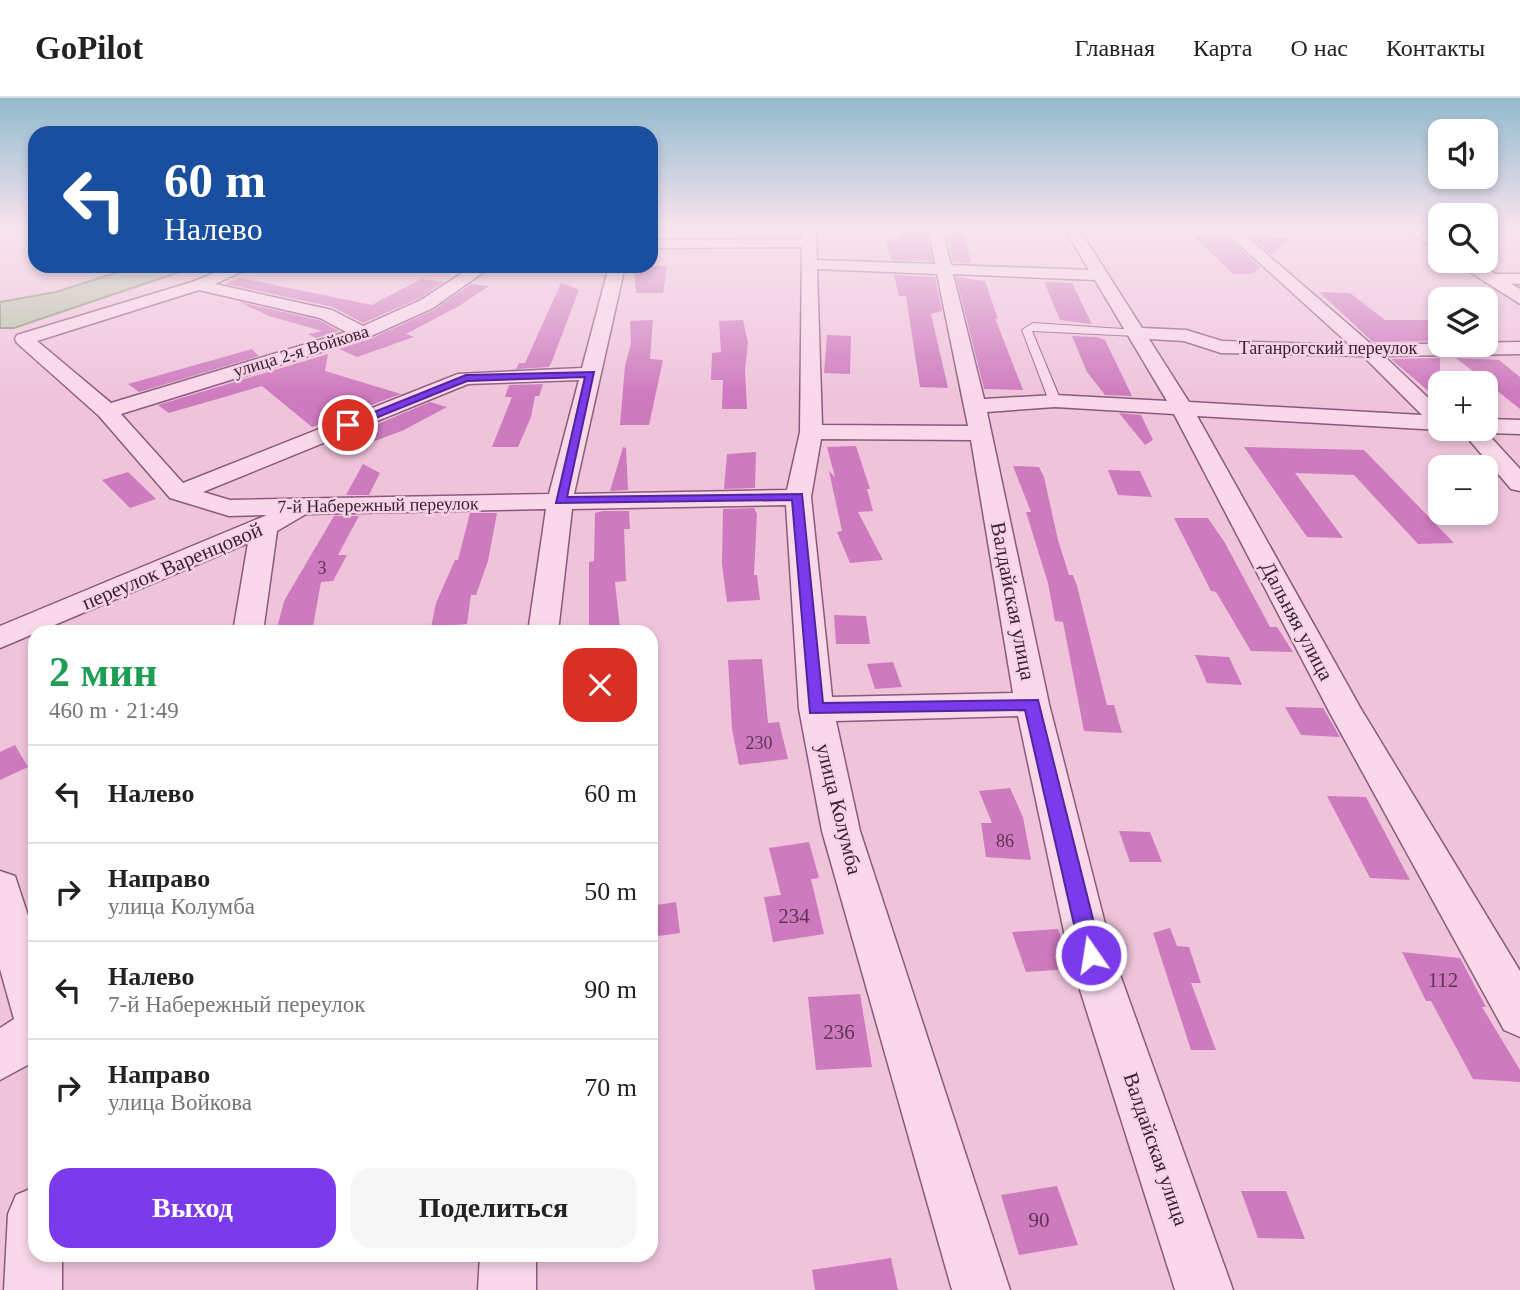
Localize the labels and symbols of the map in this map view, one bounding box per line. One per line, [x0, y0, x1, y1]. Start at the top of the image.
street label: улица 2-я Войкова [231, 321, 371, 381]
street label: Таганрогский переулок [1239, 338, 1418, 358]
pin [318, 395, 378, 455]
street label: 7-й Набережный переулок [277, 493, 479, 517]
street label: переулок Варенцовой [78, 517, 266, 615]
street label: Валдайская улица [986, 520, 1040, 683]
street label: Дальняя улица [1256, 557, 1339, 685]
house number: 3 [318, 558, 327, 578]
house number: 230 [746, 733, 773, 753]
street label: улица Колумба [811, 741, 867, 878]
house number: 86 [996, 831, 1014, 851]
house number: 234 [778, 904, 810, 928]
position arrow [1054, 918, 1128, 992]
house number: 112 [1428, 968, 1458, 992]
house number: 236 [823, 1020, 855, 1044]
street label: Валдайская улица [1119, 1069, 1194, 1229]
house number: 90 [1029, 1208, 1050, 1232]

